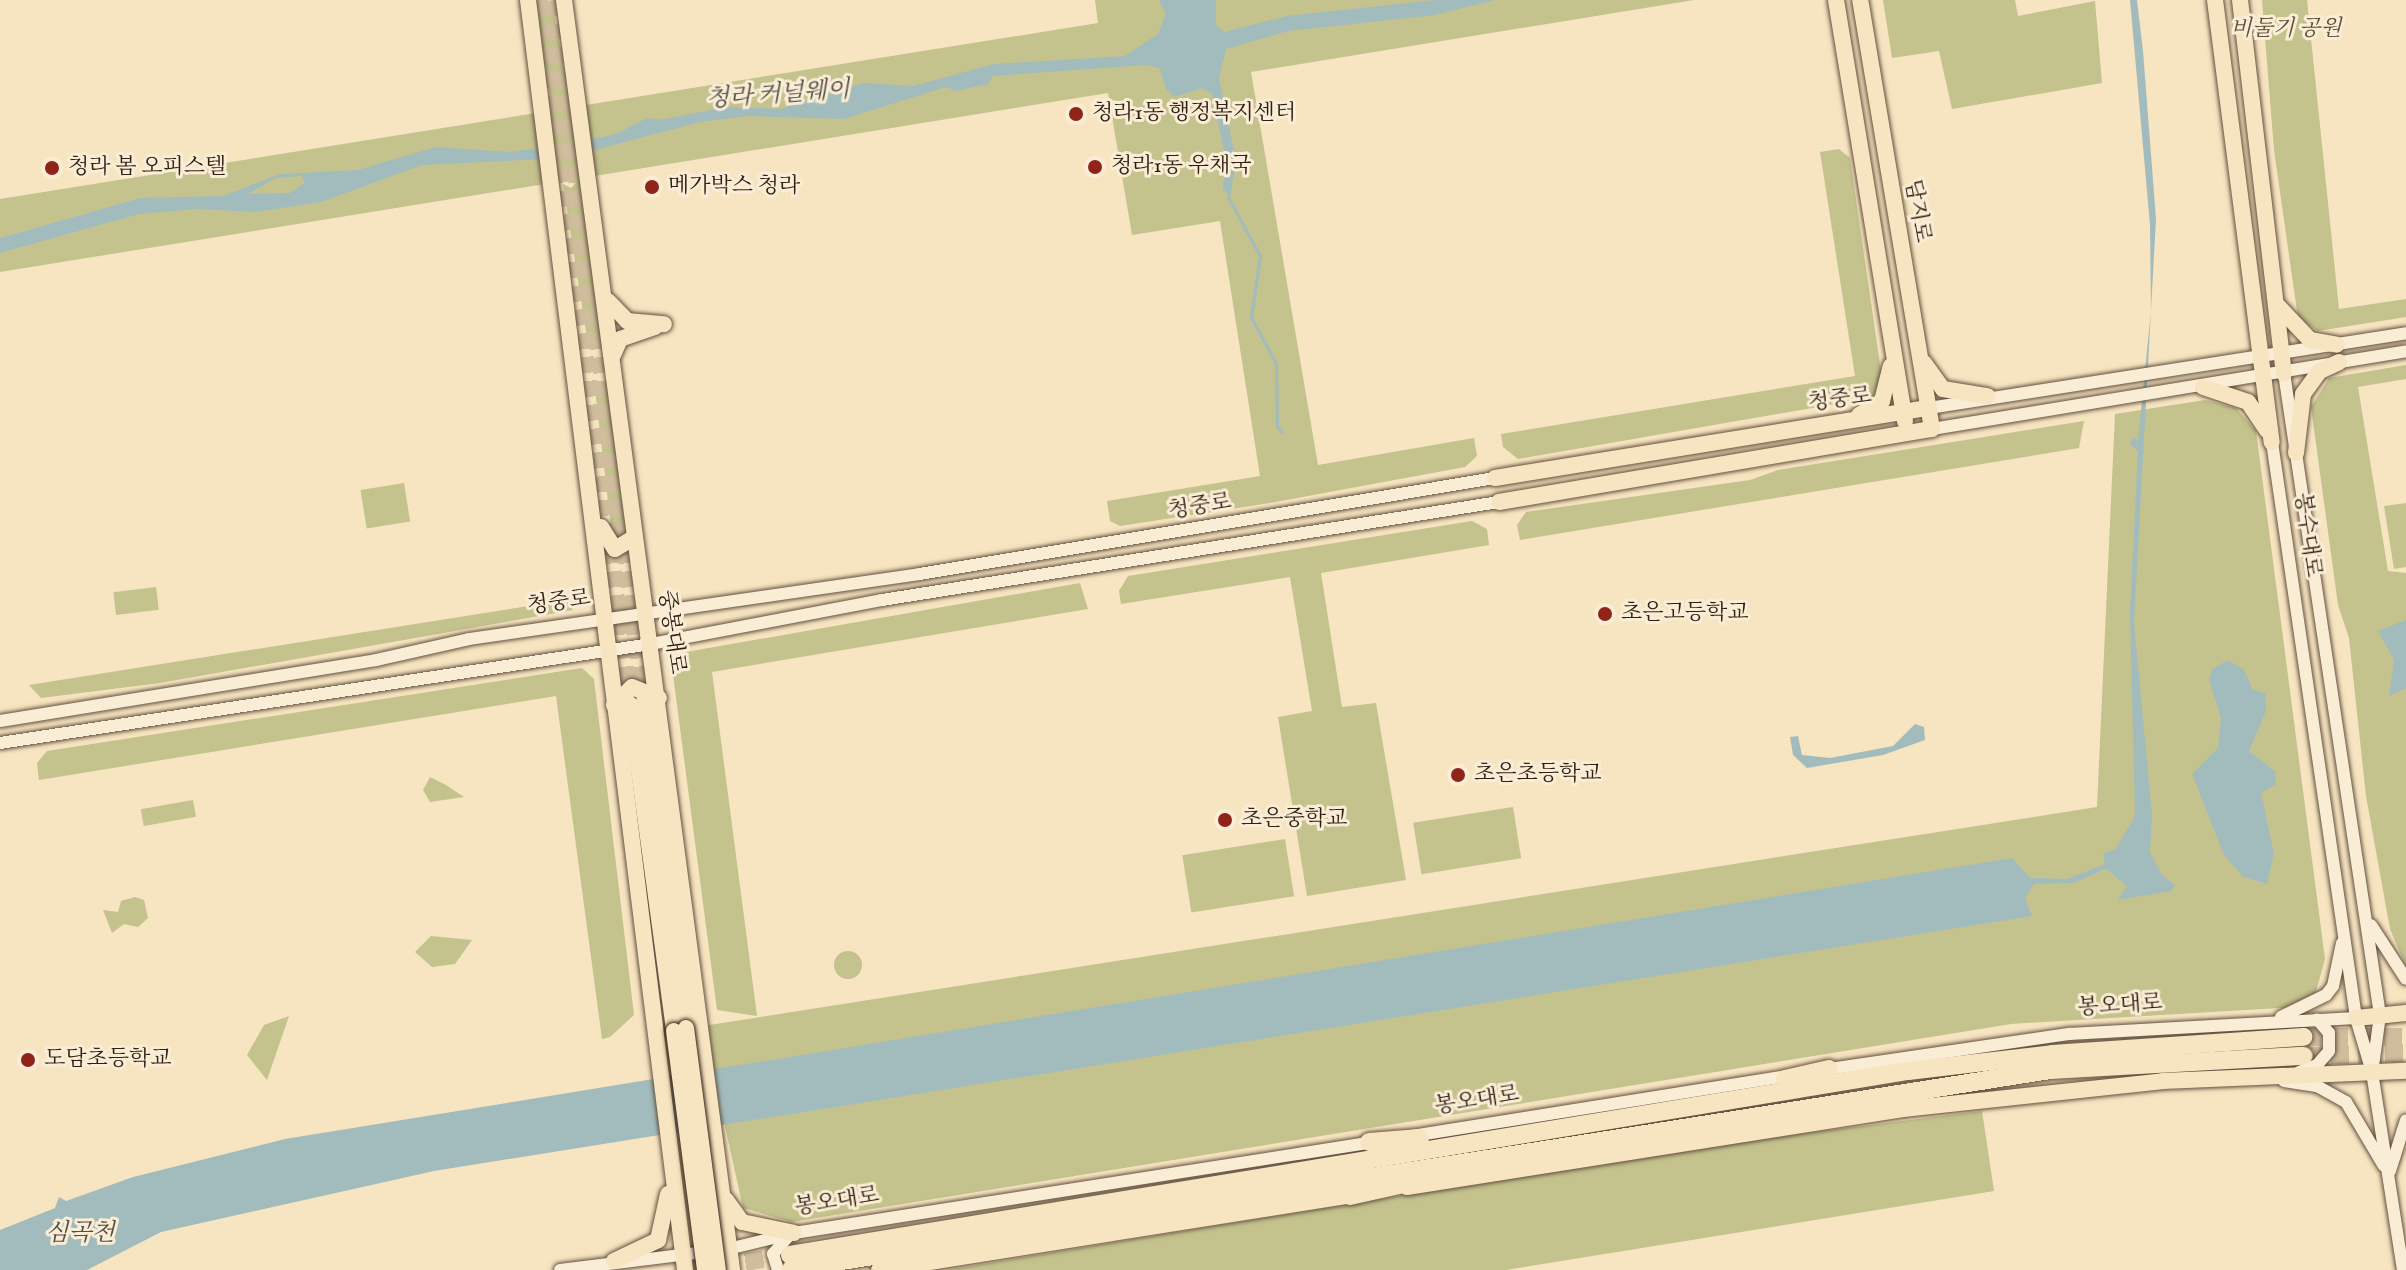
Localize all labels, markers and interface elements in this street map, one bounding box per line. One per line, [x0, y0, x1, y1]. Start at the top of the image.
park label: 비둘기 공원 [2231, 17, 2341, 43]
water label: 청라 커널웨이 [705, 76, 851, 114]
place label: 청라1동 행정복지센터 [1092, 101, 1296, 127]
marker: 청라1동 행정복지센터 [1067, 105, 1085, 123]
place label: 청라1동 우채국 [1111, 154, 1252, 180]
place label: 청라 봄 오피스텔 [68, 155, 226, 181]
marker: 청라1동 우채국 [1086, 158, 1104, 176]
marker: 청라 봄 오피스텔 [43, 159, 61, 177]
place label: 메가박스 청라 [668, 174, 800, 200]
street label: 담지로 [1898, 177, 1936, 245]
marker: 메가박스 청라 [643, 178, 661, 196]
street label: 청중로 [1807, 383, 1873, 417]
street label: 청중로 [1166, 489, 1234, 525]
street label: 봉수대로 [2288, 491, 2326, 579]
street label: 청중로 [526, 585, 592, 621]
street label: 중봉대로 [652, 588, 690, 676]
place label: 초은고등학교 [1621, 601, 1749, 627]
marker: 초은고등학교 [1596, 605, 1614, 623]
place label: 초은초등학교 [1474, 762, 1602, 788]
marker: 초은초등학교 [1449, 766, 1467, 784]
place label: 초은중학교 [1241, 807, 1347, 833]
marker: 초은중학교 [1216, 811, 1234, 829]
street label: 봉오대로 [2077, 990, 2163, 1022]
place label: 도담초등학교 [44, 1047, 172, 1073]
marker: 도담초등학교 [19, 1051, 37, 1069]
street label: 봉오대로 [1433, 1081, 1521, 1121]
street label: 봉오대로 [793, 1182, 881, 1222]
water label: 심곡천 [45, 1220, 115, 1248]

